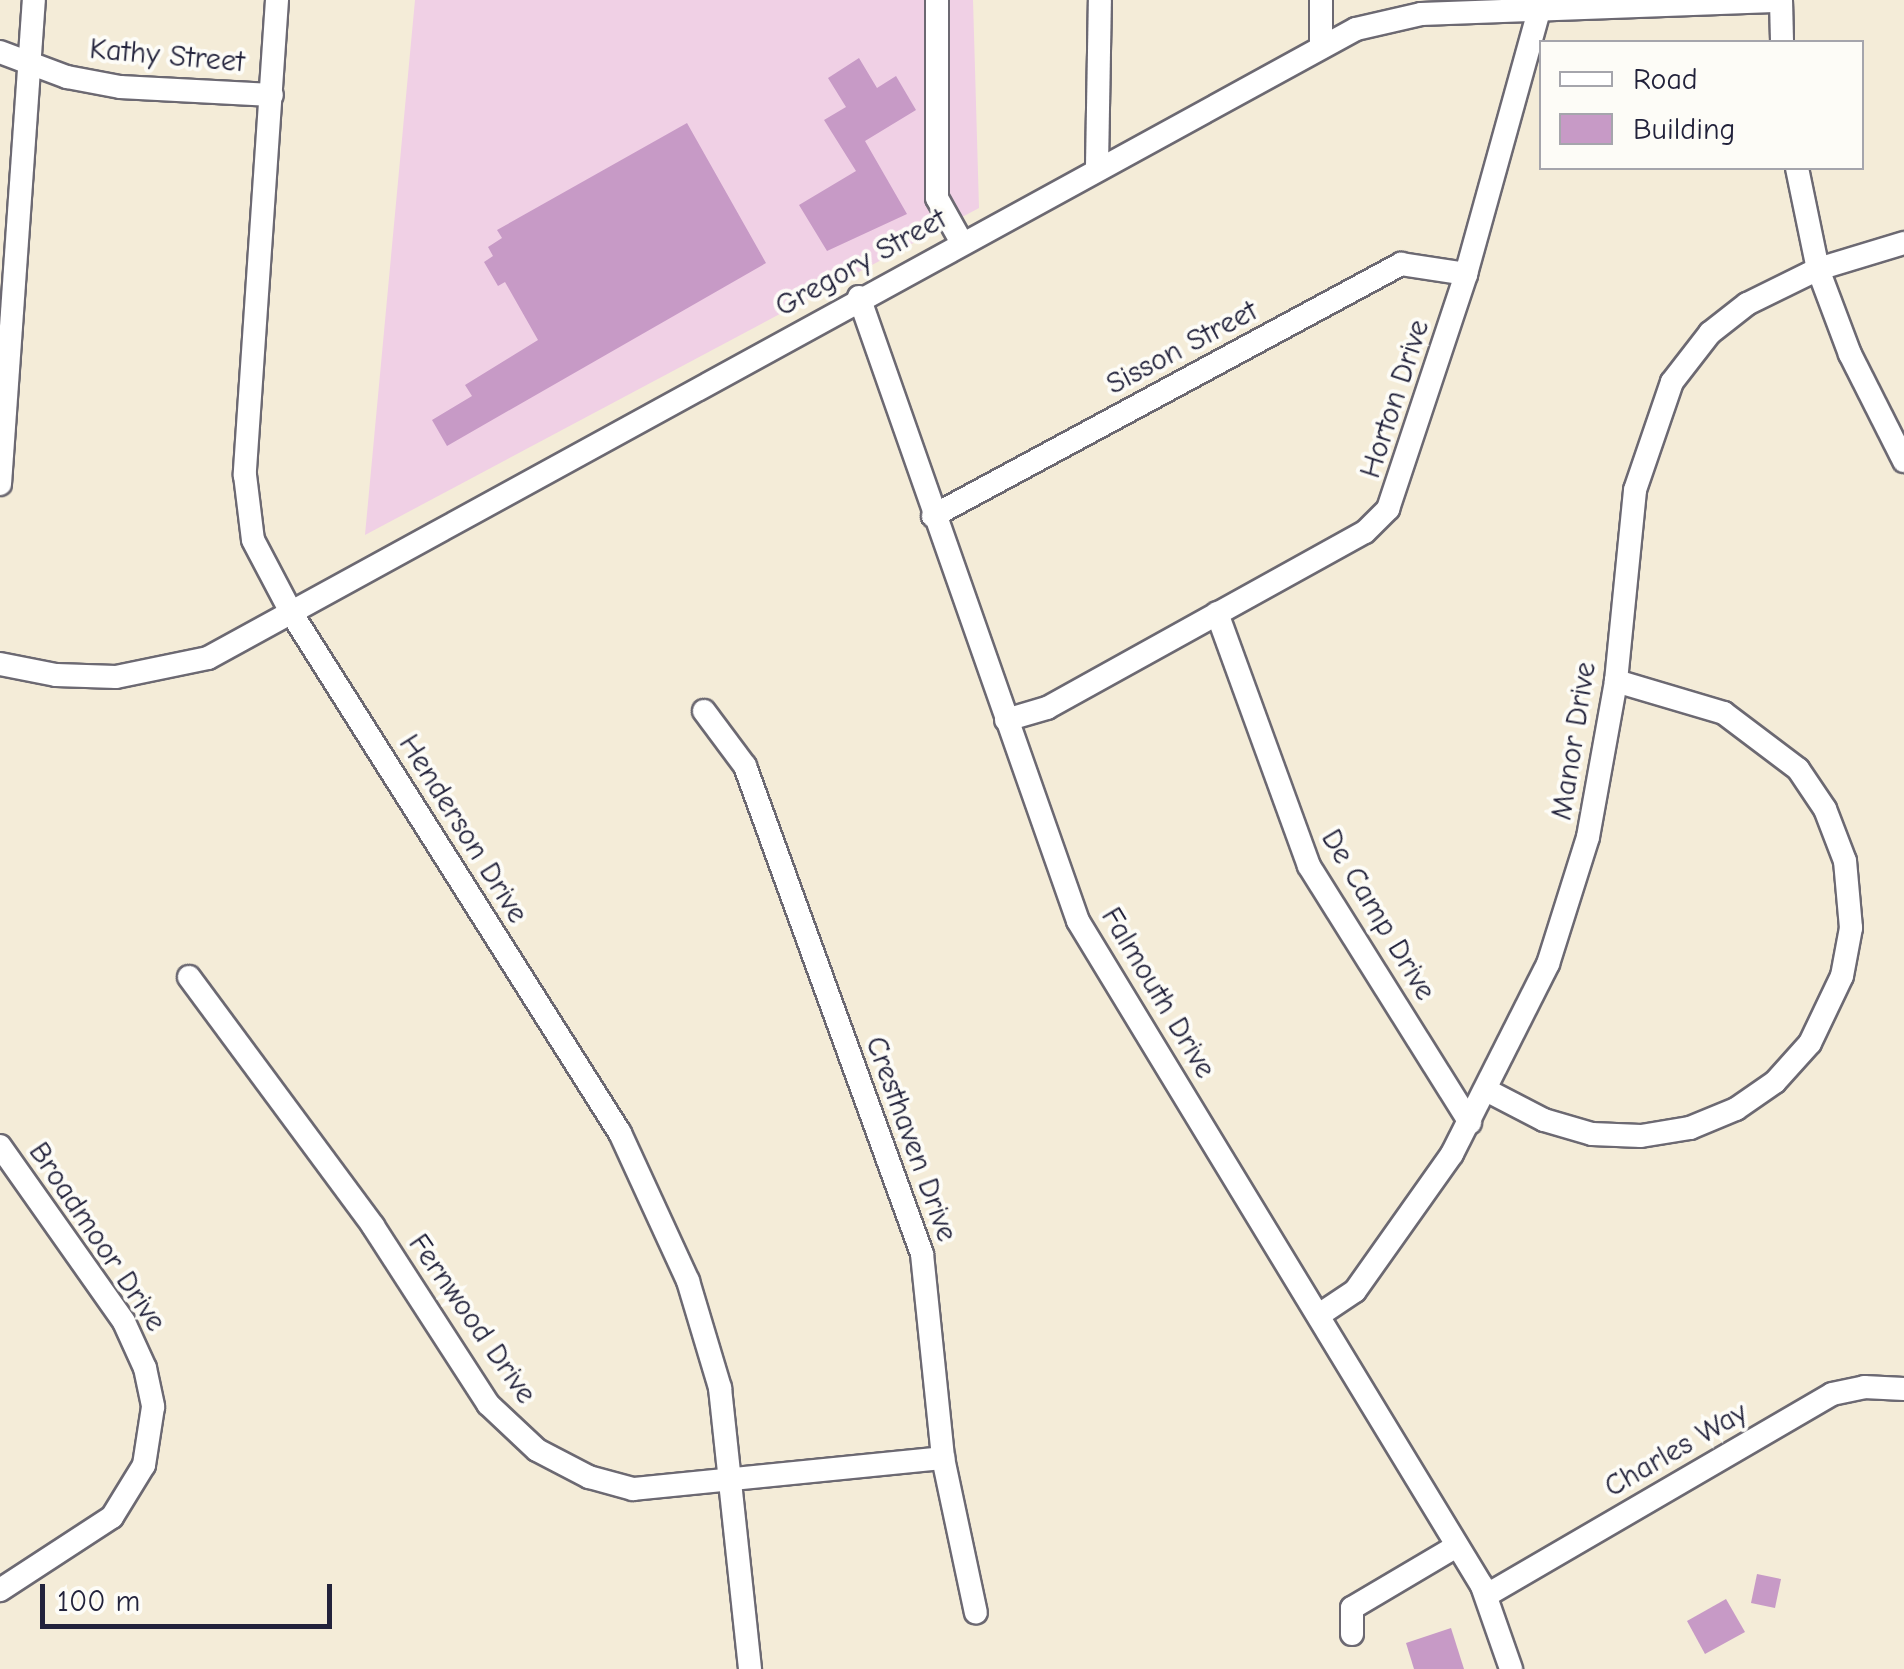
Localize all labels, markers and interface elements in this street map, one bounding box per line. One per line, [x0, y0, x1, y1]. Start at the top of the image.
street label: Kathy Street [88, 31, 246, 81]
legend [1539, 40, 1864, 170]
text: Road [1633, 62, 1698, 97]
text: Building [1633, 112, 1736, 147]
street label: Gregory Street [769, 201, 953, 325]
street label: Sisson Street [1100, 293, 1264, 403]
street label: Horton Drive [1353, 315, 1437, 483]
street label: Manor Drive [1544, 659, 1604, 823]
street label: Henderson Drive [391, 728, 535, 930]
street label: De Camp Drive [1313, 823, 1443, 1007]
street label: Falmouth Drive [1093, 901, 1223, 1085]
street label: Cresthaven Drive [857, 1032, 965, 1246]
street label: Broadmoor Drive [20, 1136, 174, 1338]
street label: Fernwood Drive [400, 1227, 544, 1411]
street label: Charles Way [1598, 1395, 1754, 1505]
scale bar [45, 1564, 338, 1626]
text: 100 m [57, 1584, 140, 1619]

